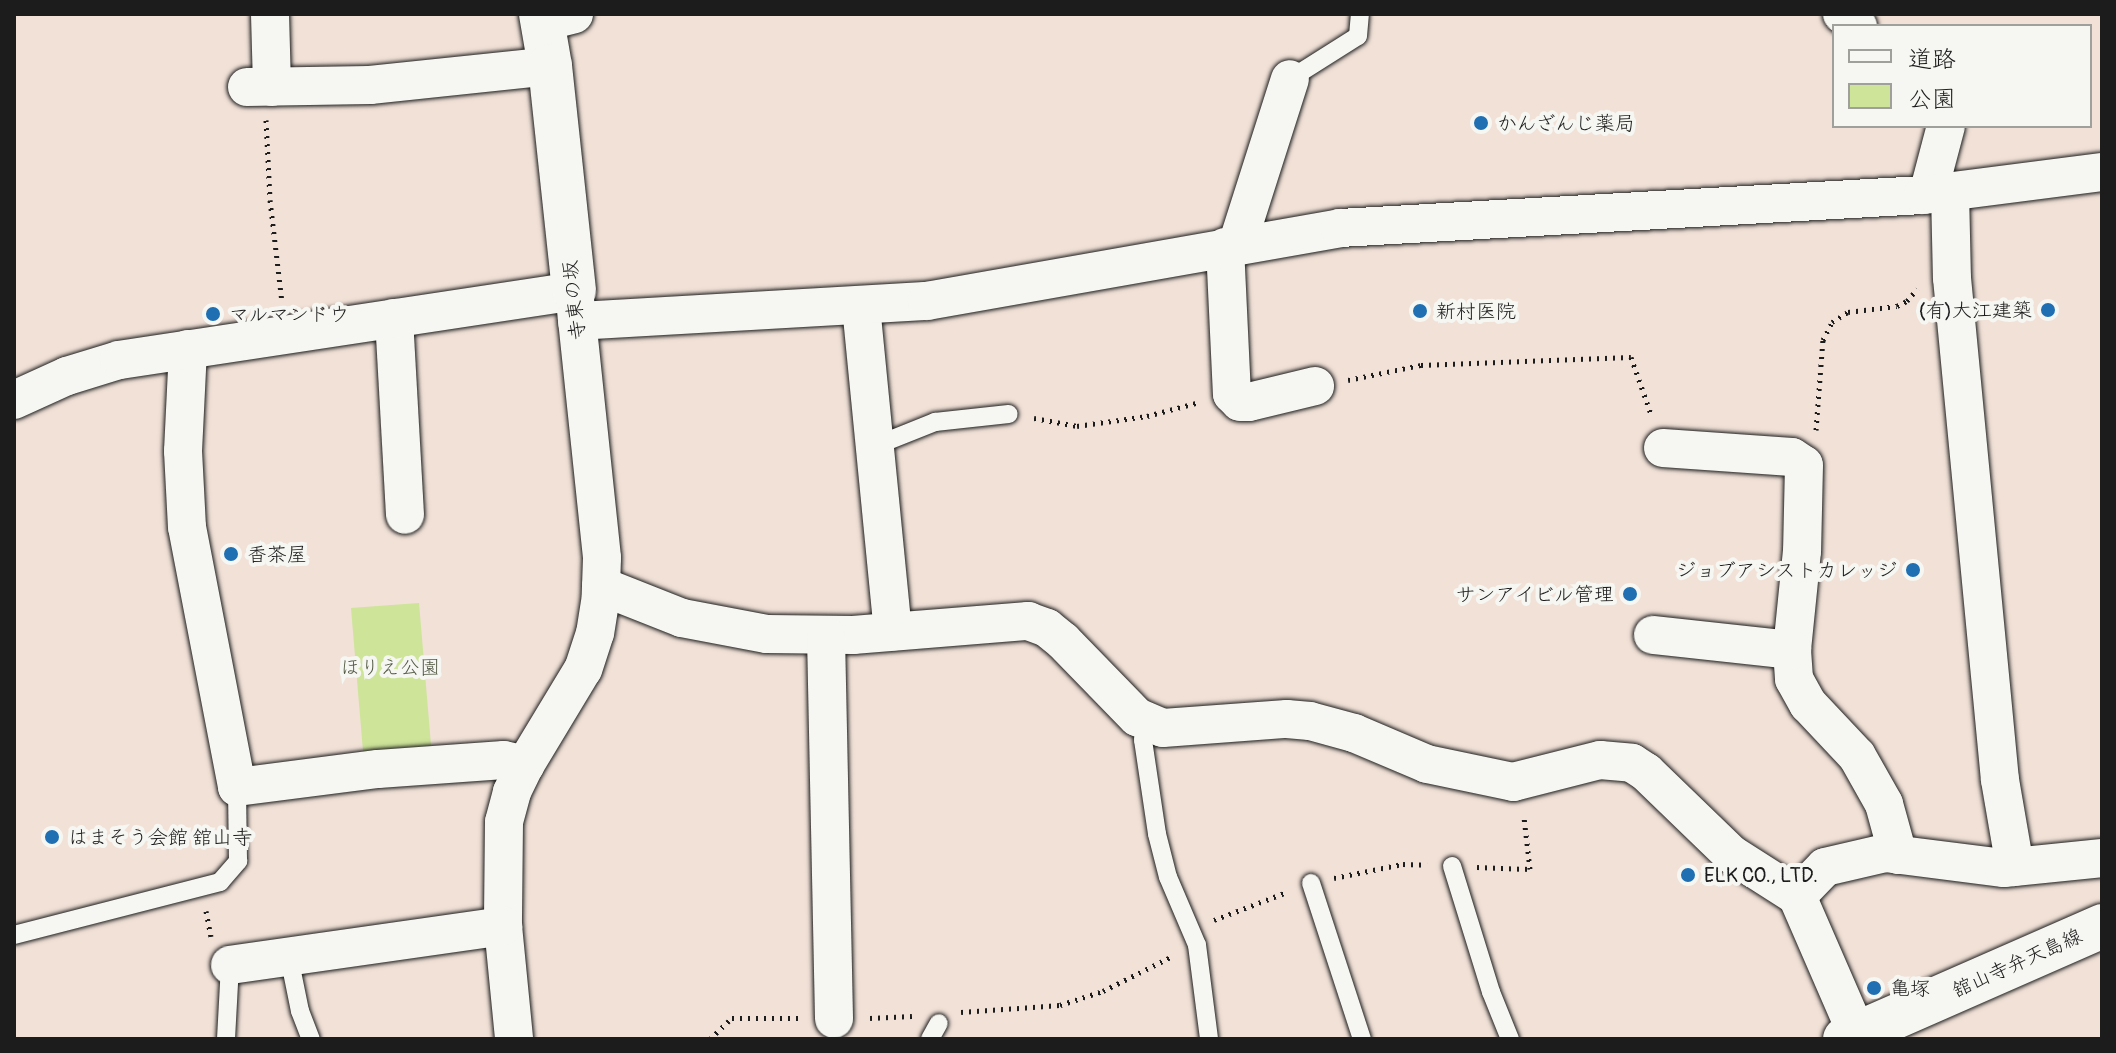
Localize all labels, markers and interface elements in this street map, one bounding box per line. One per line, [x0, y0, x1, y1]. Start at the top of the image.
legend [1832, 24, 2092, 128]
text: 道路 [1908, 45, 1956, 74]
text: 公園 [1908, 85, 1956, 114]
place label: かんざんじ薬局 [1497, 111, 1637, 135]
marker: かんざんじ薬局 [1472, 114, 1490, 132]
street label: 寺東の坂 [558, 259, 590, 341]
place label: (有)大江建築 [1919, 298, 2032, 322]
place label: 新村医院 [1436, 299, 1516, 323]
marker: (有)大江建築 [2039, 301, 2057, 319]
place label: マルマンドウ [229, 302, 349, 326]
marker: 新村医院 [1411, 302, 1429, 320]
marker: マルマンドウ [204, 305, 222, 323]
place label: 香茶屋 [247, 542, 307, 566]
marker: 香茶屋 [222, 545, 240, 563]
place label: ジョブアシストカレッジ [1677, 558, 1897, 582]
marker: ジョブアシストカレッジ [1904, 561, 1922, 579]
place label: サンアイビル管理 [1454, 582, 1614, 606]
marker: サンアイビル管理 [1621, 585, 1639, 603]
park label: ほりえ公園 [340, 655, 440, 679]
place label: はまそう会館 舘山寺 [68, 825, 252, 849]
marker: はまそう会館 舘山寺 [43, 828, 61, 846]
place label: ELK CO., LTD. [1704, 863, 1818, 887]
marker: ELK CO., LTD. [1679, 866, 1697, 884]
street label: 舘山寺弁天島線 [1948, 924, 2086, 1002]
place label: 亀塚 [1890, 976, 1930, 1000]
marker: 亀塚 [1865, 979, 1883, 997]

